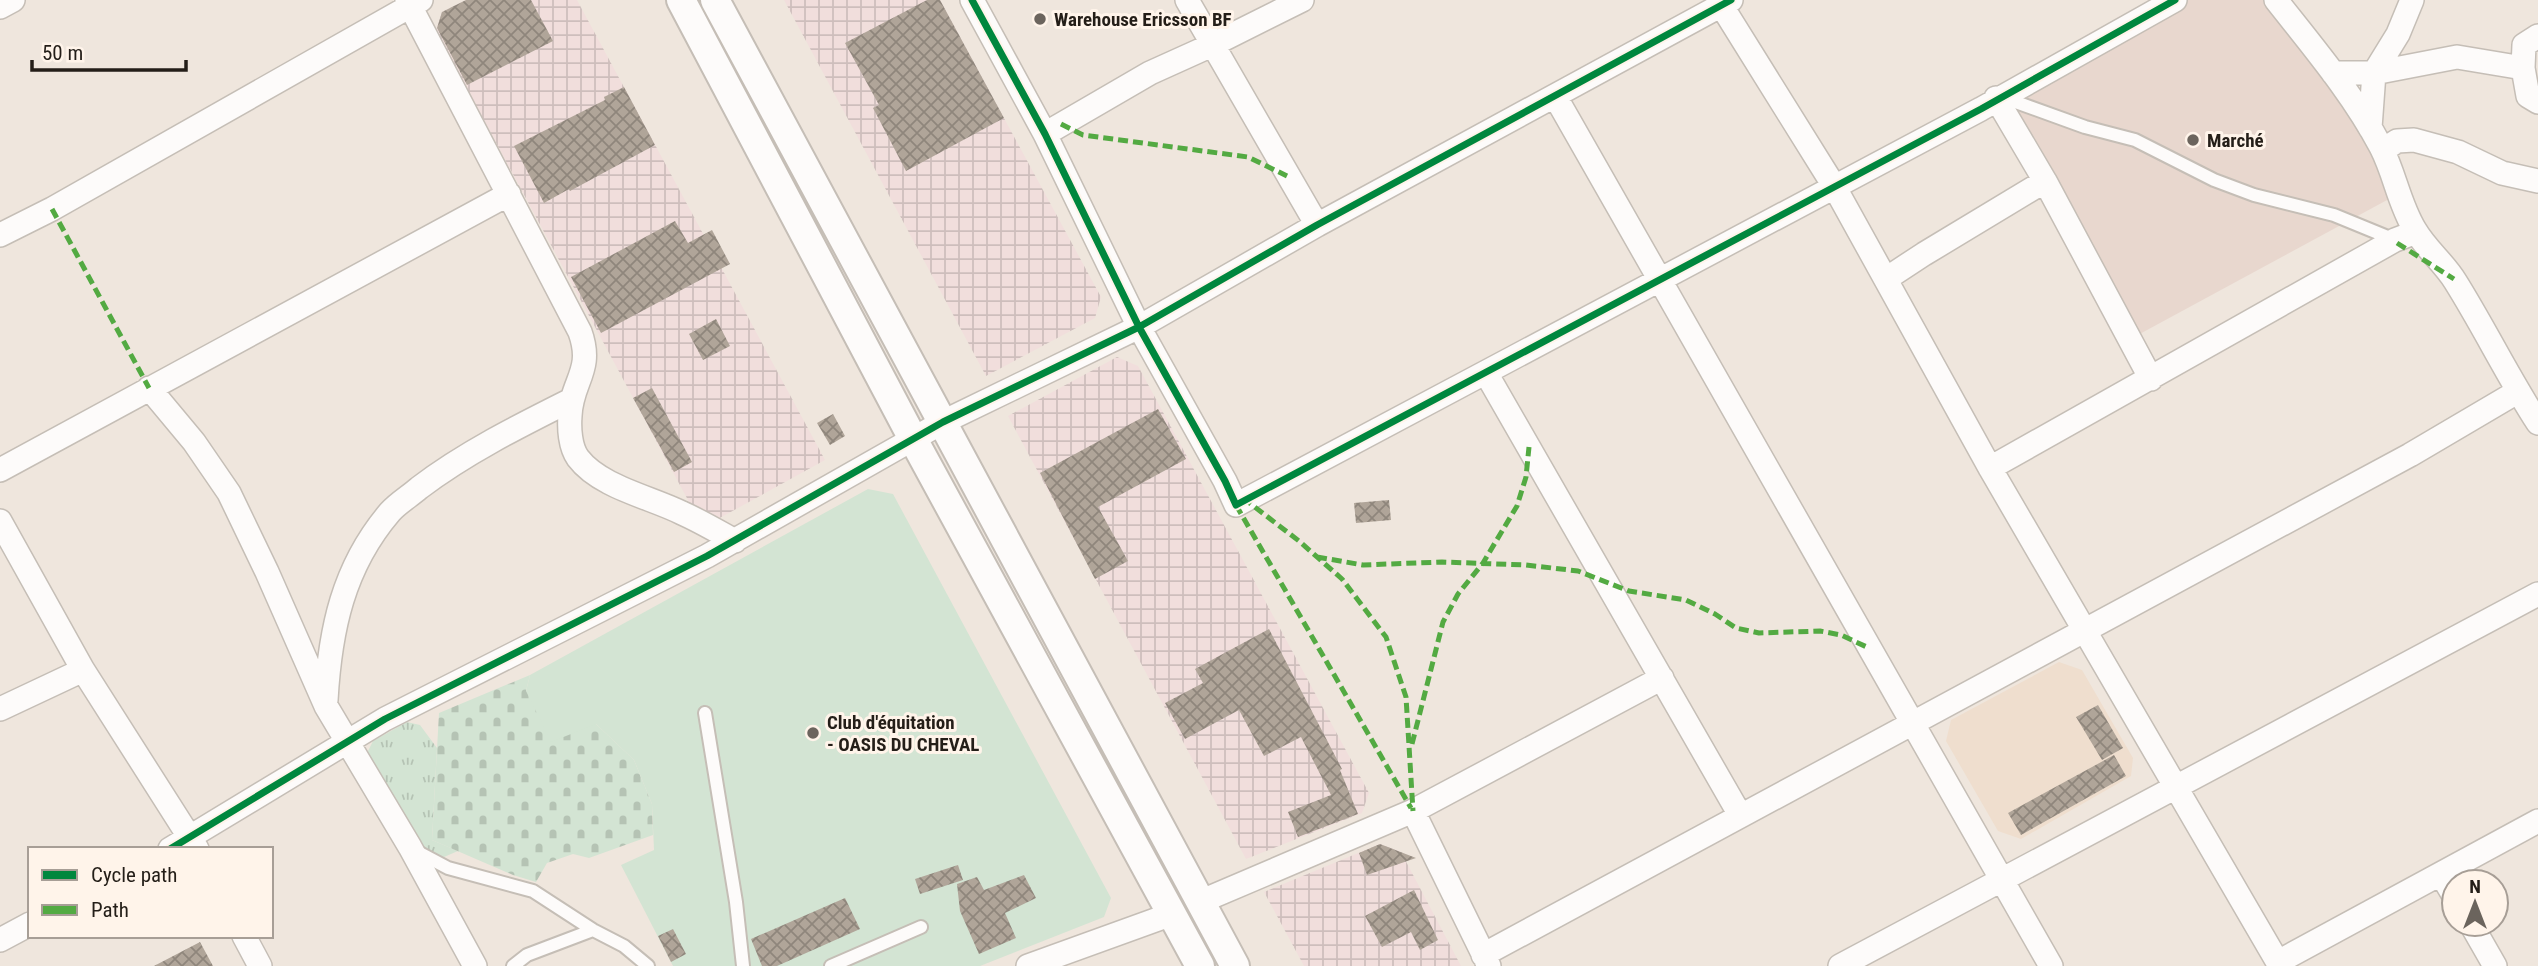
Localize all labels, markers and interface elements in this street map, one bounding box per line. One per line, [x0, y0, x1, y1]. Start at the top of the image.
place label: Warehouse Ericsson BF [1054, 8, 1232, 31]
marker: Warehouse Ericsson BF [1032, 11, 1048, 27]
scale bar [32, 28, 186, 72]
text: 50 m [42, 41, 83, 65]
place label: Marché [2207, 129, 2264, 152]
marker: Marché [2185, 132, 2201, 148]
place label: Club d'équitation - OASIS DU CHEVAL [827, 711, 979, 756]
marker: Club d'équitation - OASIS DU CHEVAL [805, 725, 821, 741]
legend [28, 847, 273, 938]
text: Cycle path [91, 863, 177, 887]
north arrow [2440, 868, 2510, 938]
text: N [2469, 875, 2481, 898]
text: Path [91, 898, 129, 922]

